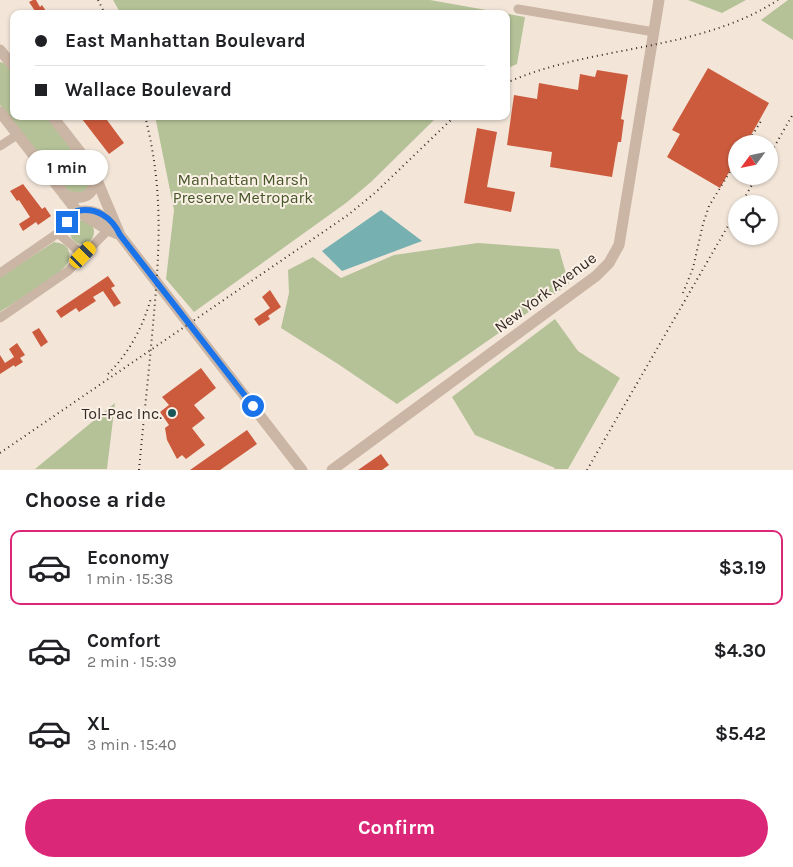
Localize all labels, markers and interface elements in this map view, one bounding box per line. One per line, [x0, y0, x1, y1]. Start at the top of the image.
text: East Manhattan Boulevard [65, 30, 306, 52]
text: Wallace Boulevard [65, 79, 232, 101]
north arrow [728, 135, 778, 185]
map controls [728, 135, 778, 245]
callout: 1 min [26, 150, 108, 184]
text: 1 min [47, 158, 87, 177]
park label: Manhattan Marsh Preserve Metropark [173, 170, 313, 207]
button: locate [728, 195, 778, 245]
route end [56, 211, 78, 233]
car [67, 239, 98, 271]
street label: New York Avenue [491, 248, 600, 337]
route start [242, 395, 264, 417]
place label: Tol-Pac Inc. [81, 404, 162, 423]
marker: Tol-Pac Inc. [166, 407, 178, 419]
text: Choose a ride [25, 487, 166, 513]
icon: car [27, 545, 72, 590]
text: Economy [87, 547, 169, 569]
text: $3.19 [719, 557, 766, 579]
text: 1 min · 15:38 [87, 569, 173, 588]
icon: car [27, 628, 72, 673]
text: Comfort [87, 630, 161, 652]
text: $4.30 [714, 640, 766, 662]
text: 2 min · 15:39 [87, 652, 177, 671]
icon: car [27, 711, 72, 756]
text: XL [87, 713, 109, 735]
text: $5.42 [715, 723, 766, 745]
text: 3 min · 15:40 [87, 735, 177, 754]
button: Confirm [25, 799, 768, 857]

